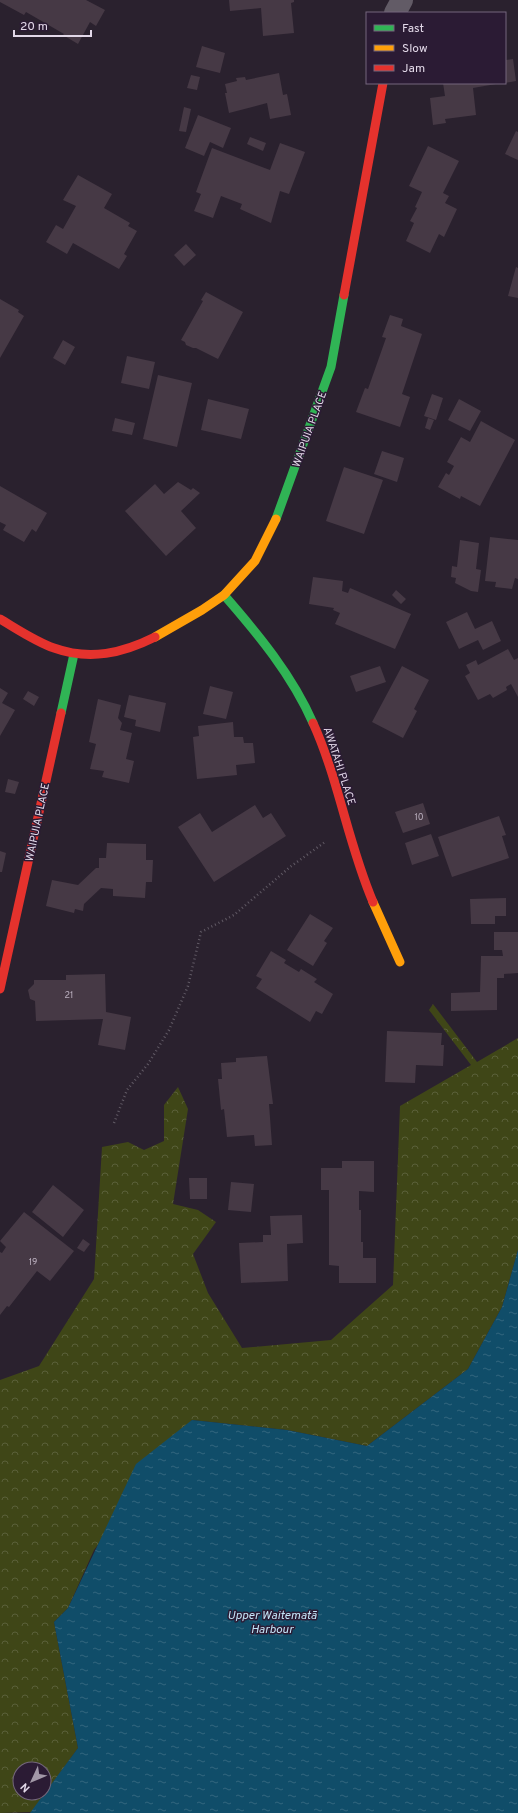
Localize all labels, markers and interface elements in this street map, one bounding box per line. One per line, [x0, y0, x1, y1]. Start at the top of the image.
scale bar [14, 12, 91, 38]
legend [366, 12, 506, 84]
text: 20 m [20, 19, 48, 35]
text: Fast [402, 21, 424, 37]
text: Slow [402, 41, 428, 57]
text: Jam [402, 61, 425, 77]
street label: WAIPUIA PLACE [290, 389, 330, 469]
street label: AWATAHI PLACE [320, 725, 358, 807]
street label: WAIPUIA PLACE [23, 782, 53, 863]
house number: 10 [414, 812, 424, 823]
house number: 21 [65, 990, 73, 1001]
house number: 19 [29, 1257, 37, 1268]
water label: Upper Waitematā Harbour [227, 1608, 318, 1638]
north arrow [12, 1761, 52, 1801]
text: N [18, 1780, 33, 1795]

